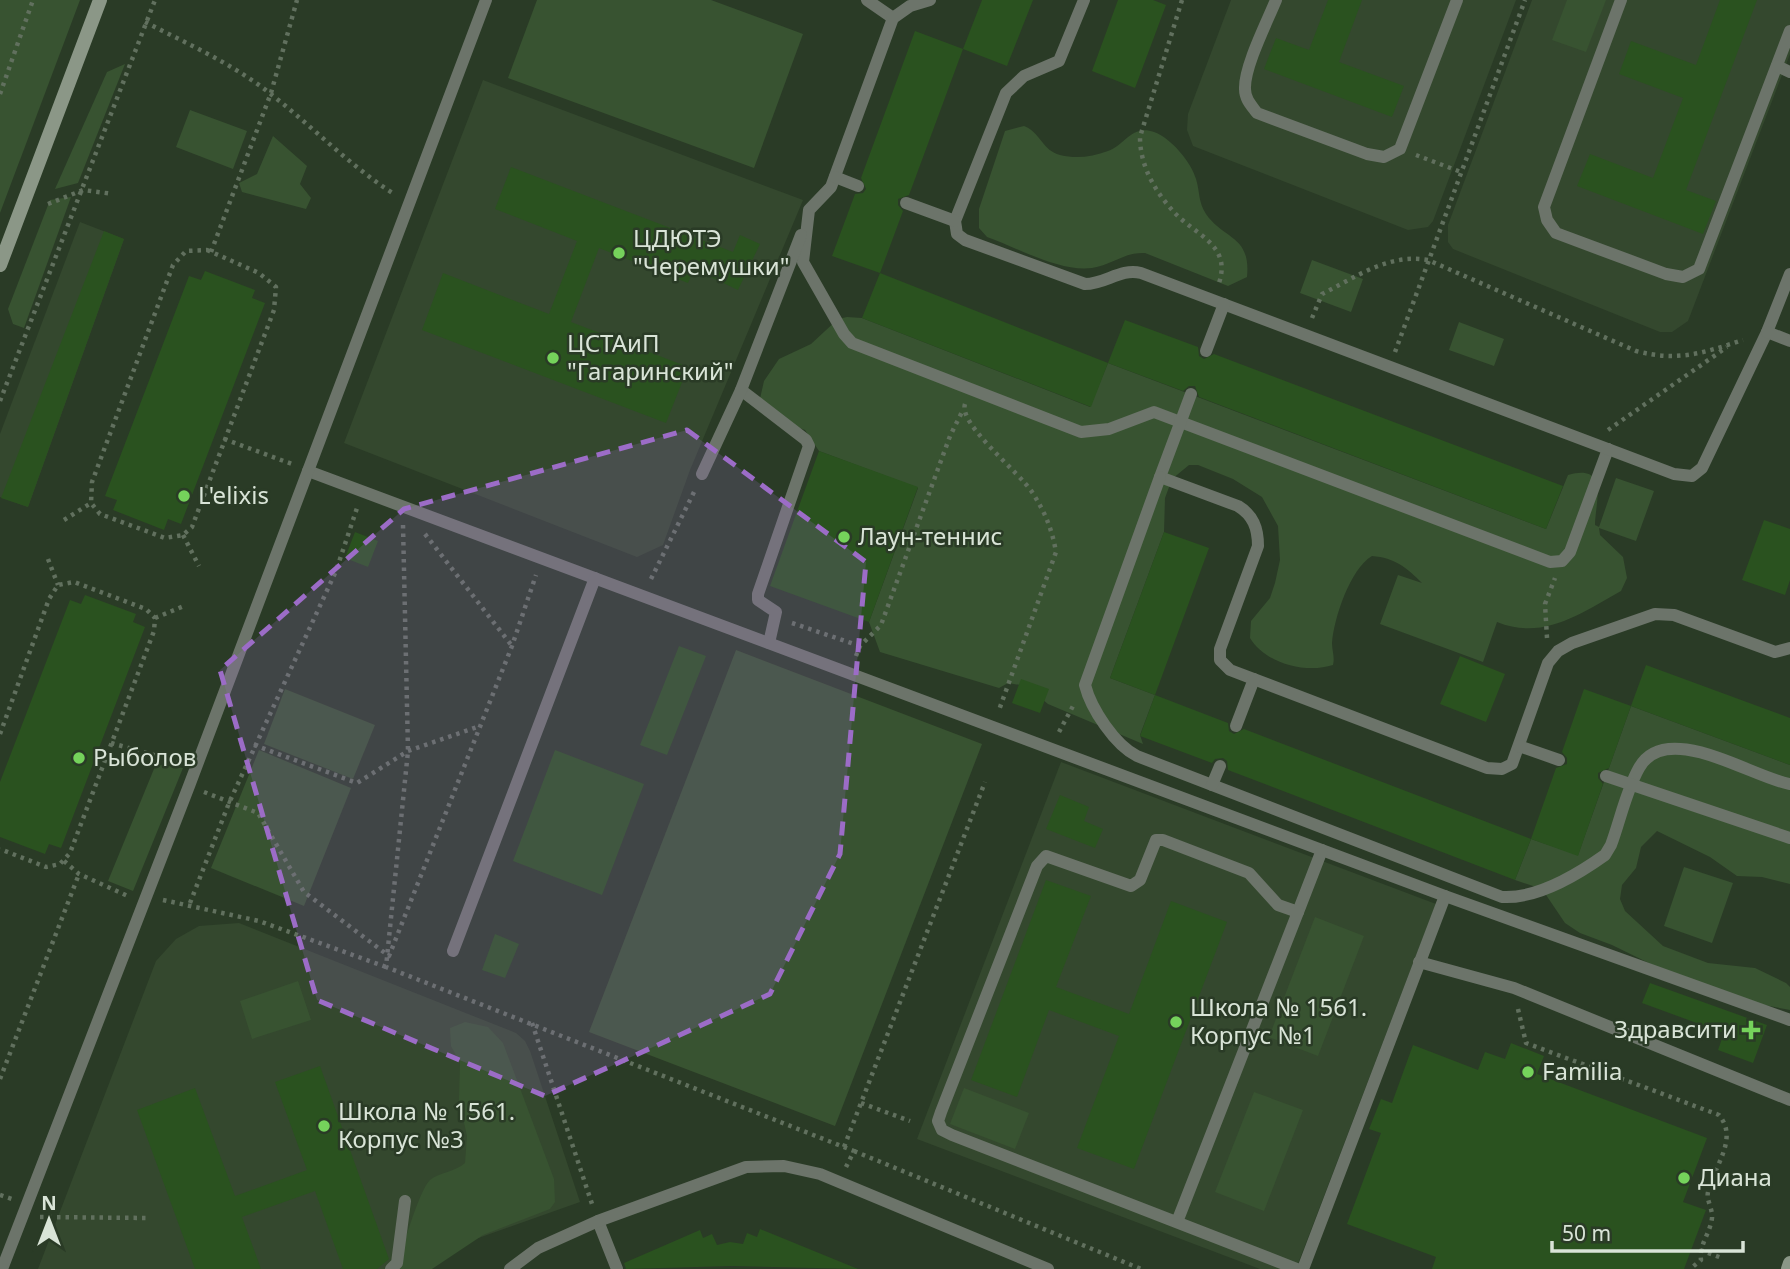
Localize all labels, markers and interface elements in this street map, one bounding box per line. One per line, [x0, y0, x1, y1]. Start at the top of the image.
place label: ЦДЮТЭ "Черемушки" [633, 221, 790, 282]
marker: ЦДЮТЭ "Черемушки" [611, 245, 627, 261]
place label: ЦСТАиП "Гагаринский" [567, 326, 734, 387]
marker: ЦСТАиП "Гагаринский" [545, 350, 561, 366]
place label: L'elixis [198, 478, 269, 511]
marker: L'elixis [176, 488, 192, 504]
place label: Лаун-теннис [858, 519, 1002, 552]
marker: Лаун-теннис [836, 529, 852, 545]
place label: Рыболов [93, 740, 196, 773]
marker: Рыболов [71, 750, 87, 766]
place label: Школа № 1561. Корпус №1 [1190, 990, 1367, 1051]
place label: Здравсити [1614, 1012, 1737, 1045]
marker: Школа № 1561. Корпус №1 [1168, 1014, 1184, 1030]
marker: Здравсити [1743, 1022, 1759, 1038]
place label: Familia [1542, 1054, 1622, 1087]
marker: Familia [1520, 1064, 1536, 1080]
place label: Школа № 1561. Корпус №3 [338, 1094, 515, 1155]
marker: Школа № 1561. Корпус №3 [316, 1118, 332, 1134]
place label: Диана [1698, 1160, 1772, 1193]
marker: Диана [1676, 1170, 1692, 1186]
north arrow [14, 1185, 84, 1255]
text: N [41, 1190, 57, 1216]
scale bar [1552, 1210, 1743, 1254]
text: 50 m [1562, 1219, 1611, 1247]

